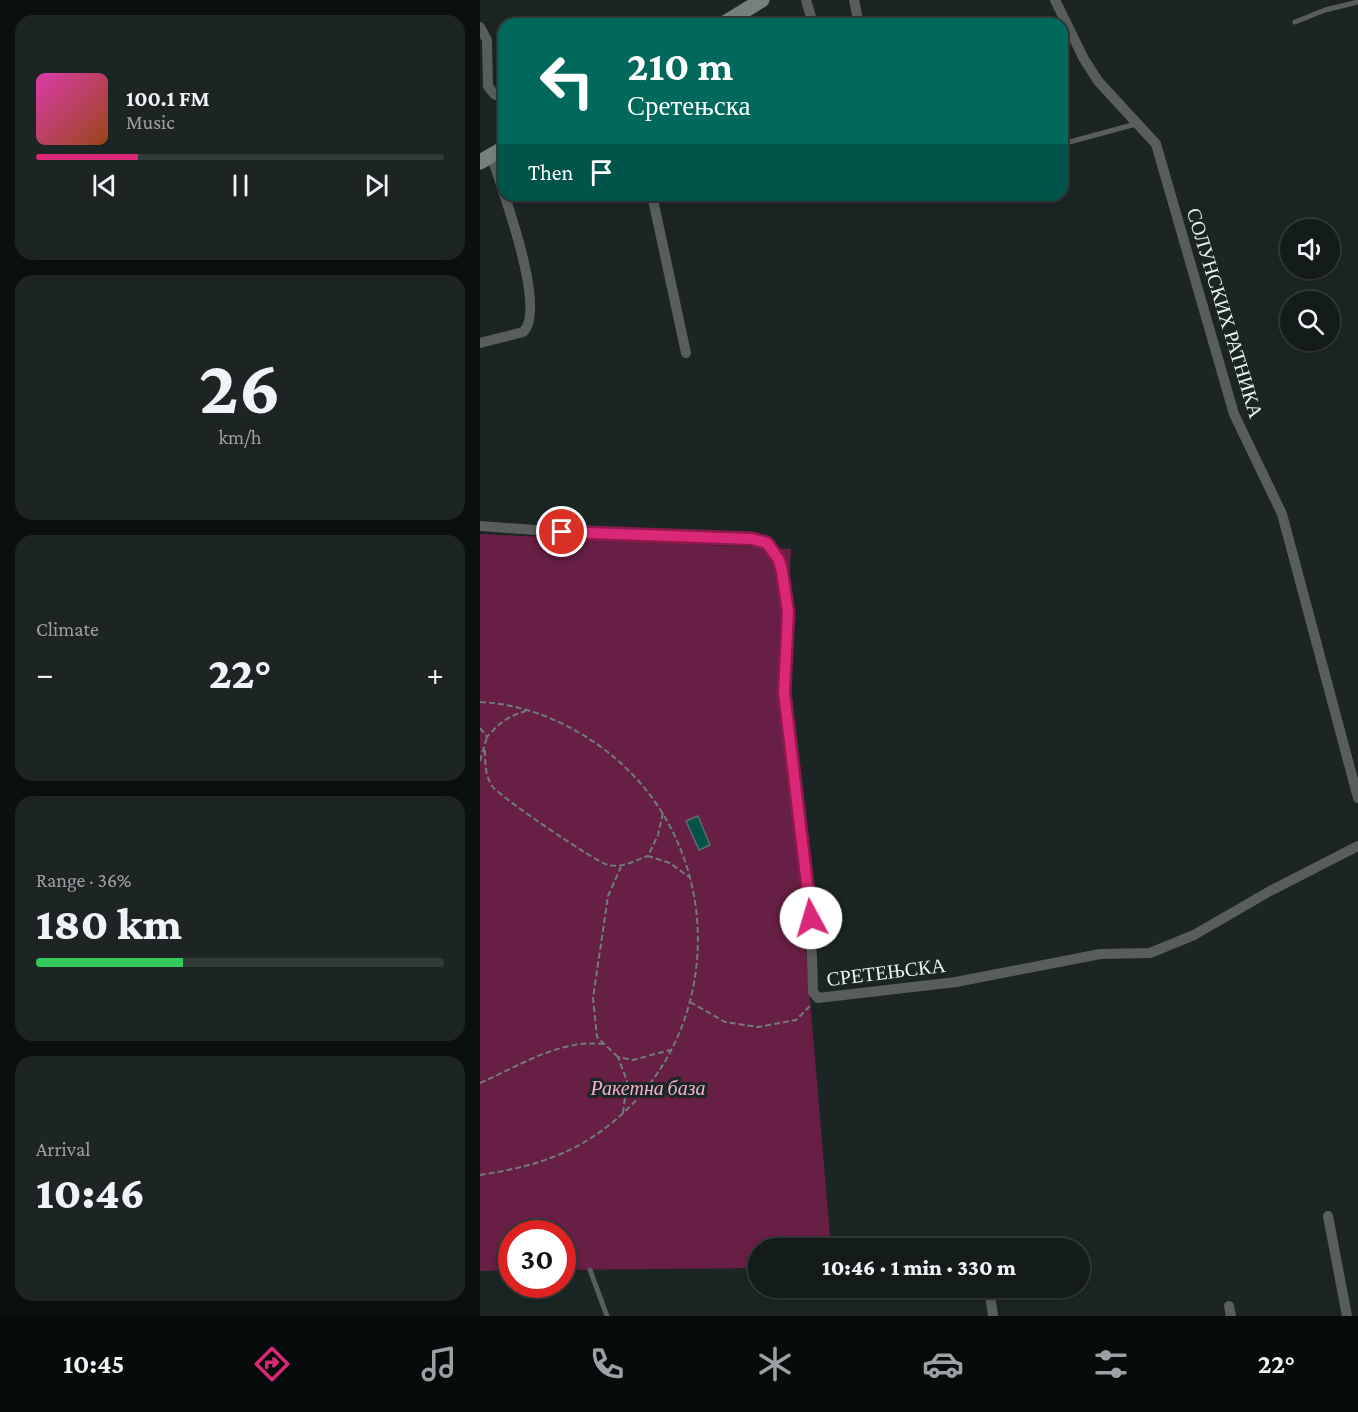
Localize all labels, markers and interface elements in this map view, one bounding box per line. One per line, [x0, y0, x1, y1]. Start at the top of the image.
icon: left [528, 42, 606, 120]
text: 210 m [627, 42, 733, 89]
text: 100.1 FM [126, 86, 210, 111]
text: Сретењска [627, 91, 750, 121]
text: Music [126, 111, 175, 133]
icon: arrive [585, 156, 618, 189]
text: Then [528, 160, 573, 185]
icon: previous [88, 169, 121, 202]
icon: pause [224, 169, 257, 202]
icon: next [360, 169, 393, 202]
street label: СОЛУНСКИХ РАТНИКА [1183, 205, 1268, 421]
map controls [1280, 219, 1340, 351]
button: sound [1280, 219, 1340, 279]
button: search [1280, 291, 1340, 351]
text: 26 [199, 343, 281, 430]
text: km/h [218, 426, 262, 448]
pin [536, 506, 587, 557]
icon: arrive [545, 515, 578, 548]
text: Climate [36, 618, 99, 640]
text: 22° [208, 648, 272, 698]
text: − [36, 655, 53, 692]
text: + [427, 655, 444, 692]
text: Range · 36% [36, 869, 132, 891]
position arrow [779, 886, 843, 950]
text: 180 km [36, 899, 182, 949]
street label: СРЕТЕЊСКА [825, 954, 947, 990]
park label: Ракетна база [590, 1077, 705, 1099]
text: Arrival [36, 1138, 90, 1160]
text: 10:46 [36, 1168, 145, 1218]
speed limit sign: 30 [498, 1220, 576, 1298]
text: 10:46 · 1 min · 330 m [822, 1255, 1016, 1280]
icon: directions [251, 1343, 293, 1385]
icon: music [418, 1343, 460, 1385]
icon: phone [586, 1343, 628, 1385]
icon: climate [754, 1343, 796, 1385]
icon: car [922, 1343, 964, 1385]
icon: filters [1090, 1343, 1132, 1385]
text: 10:45 [63, 1349, 125, 1379]
text: 22° [1258, 1349, 1295, 1379]

